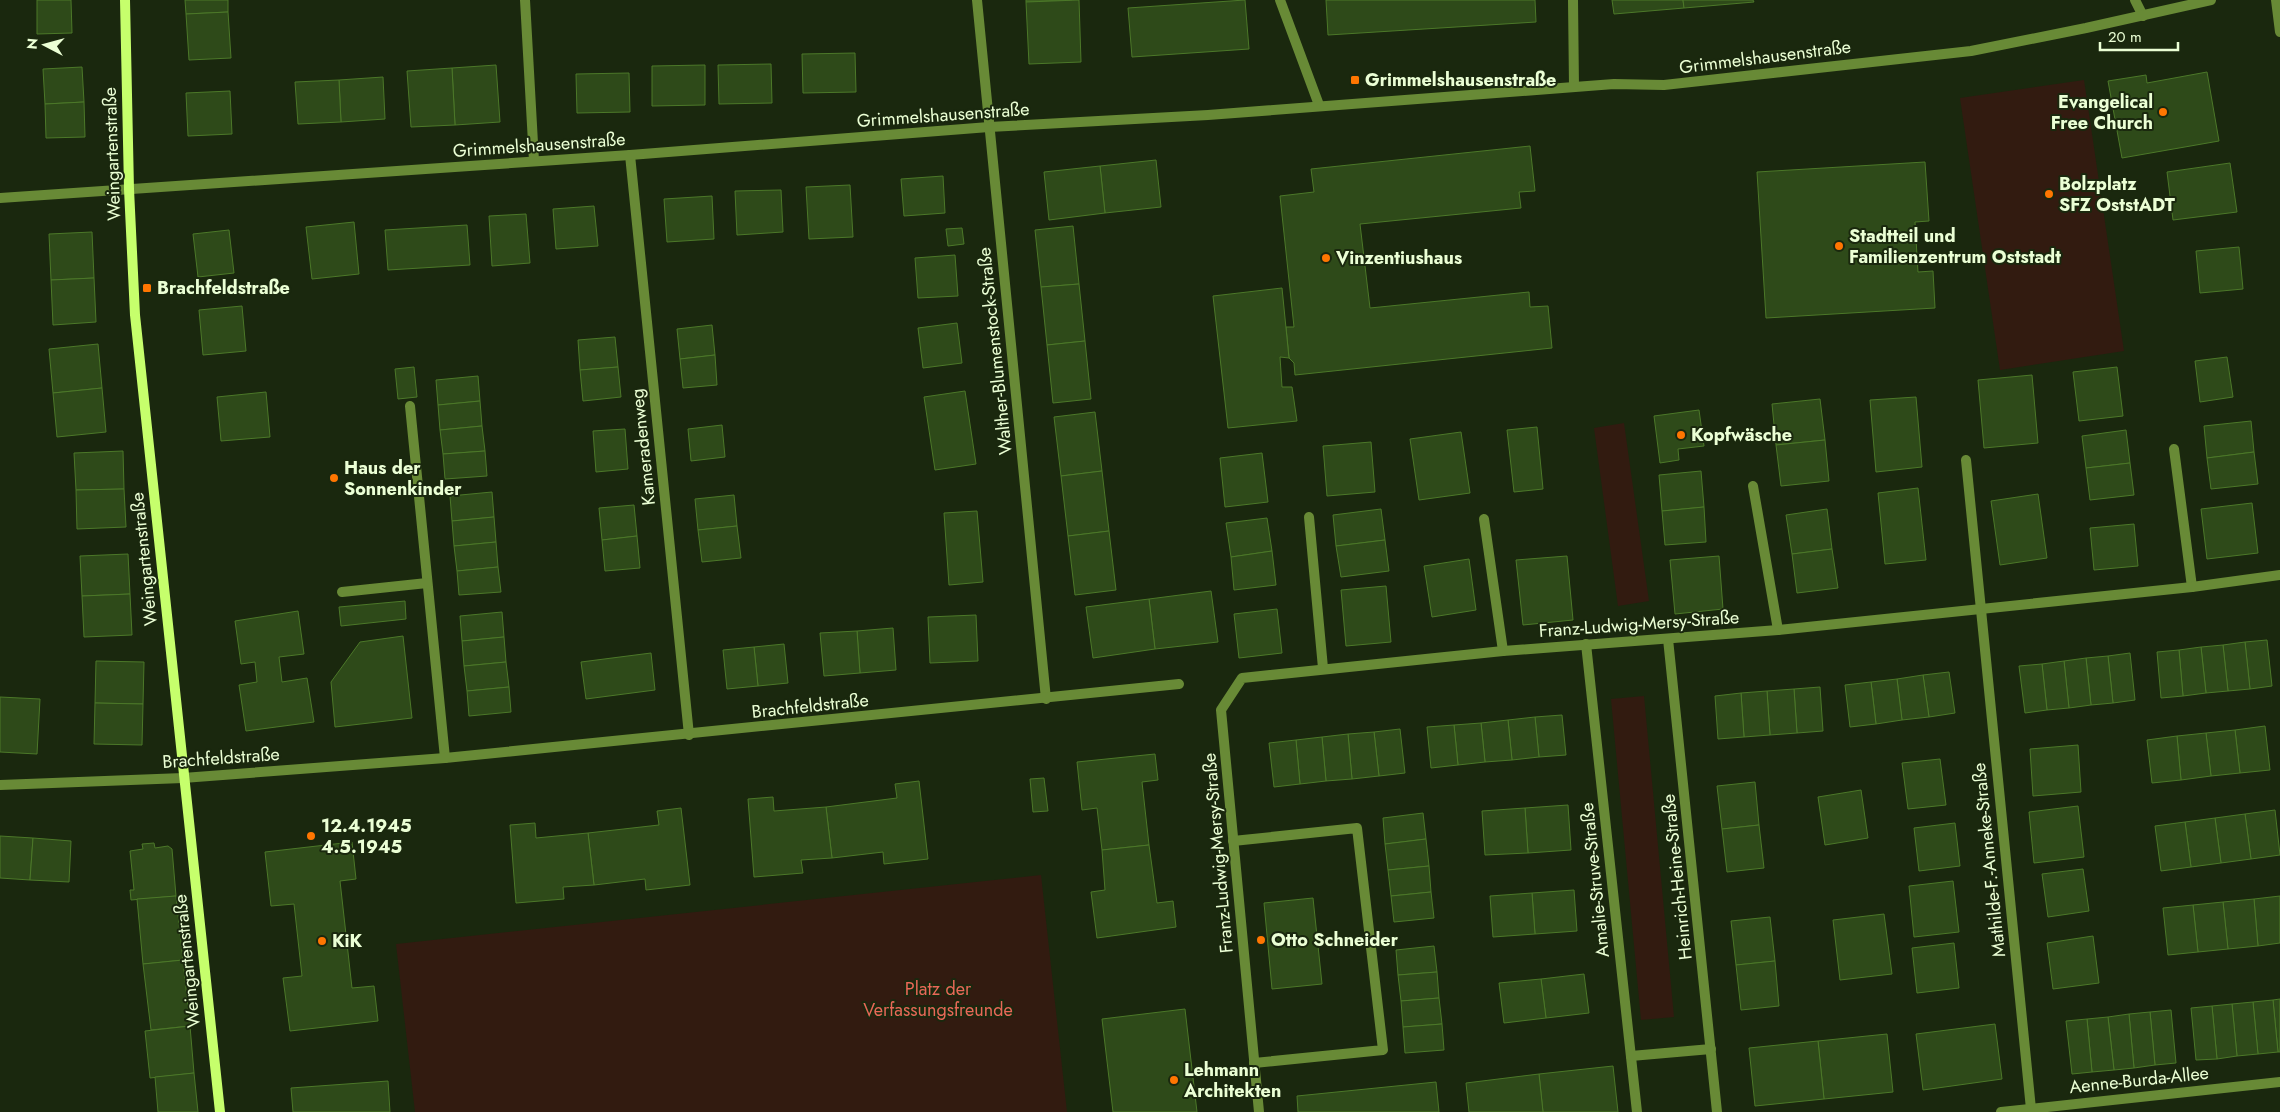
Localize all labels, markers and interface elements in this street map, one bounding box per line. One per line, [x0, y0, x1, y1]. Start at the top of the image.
north arrow [20, 20, 70, 70]
scale bar [2100, 20, 2178, 52]
text: 20 m [2108, 26, 2142, 48]
street label: Grimmelshausenstraße [1678, 34, 1852, 80]
text: N [22, 37, 43, 50]
place label: Grimmelshausenstraße [1365, 67, 1556, 93]
marker: Grimmelshausenstraße [1349, 74, 1361, 86]
street label: Weingartenstraße [97, 87, 127, 221]
place label: Evangelical Free Church [2051, 89, 2153, 136]
street label: Grimmelshausenstraße [856, 96, 1030, 134]
marker: Evangelical Free Church [2157, 106, 2169, 118]
street label: Grimmelshausenstraße [452, 126, 626, 164]
place label: Bolzplatz SFZ OststADT [2059, 171, 2176, 218]
marker: Bolzplatz SFZ OststADT [2043, 188, 2055, 200]
place label: Stadtteil und Familienzentrum Oststadt [1849, 223, 2061, 270]
marker: Stadtteil und Familienzentrum Oststadt [1833, 240, 1845, 252]
place label: Vinzentiushaus [1335, 245, 1462, 271]
street label: Walther-Blumenstock-Straße [971, 246, 1019, 456]
marker: Vinzentiushaus [1320, 252, 1332, 264]
place label: Brachfeldstraße [157, 275, 290, 301]
marker: Brachfeldstraße [141, 282, 153, 294]
street label: Kameradenweg [624, 387, 662, 507]
place label: Kopfwäsche [1691, 422, 1792, 448]
marker: Kopfwäsche [1675, 429, 1687, 441]
place label: Haus der Sonnenkinder [344, 455, 462, 502]
marker: Haus der Sonnenkinder [328, 472, 340, 484]
street label: Weingartenstraße [124, 491, 164, 627]
street label: Franz-Ludwig-Mersy-Straße [1538, 604, 1740, 644]
street label: Brachfeldstraße [750, 687, 870, 725]
street label: Brachfeldstraße [161, 741, 281, 775]
street label: Franz-Ludwig-Mersy-Straße [1196, 752, 1240, 954]
street label: Mathilde-F.-Anneke-Straße [1966, 762, 2012, 958]
street label: Heinrich-Heine-Straße [1655, 793, 1699, 961]
street label: Amalie-Struve-Straße [1574, 801, 1616, 959]
place label: 12.4.1945 4.5.1945 [321, 813, 412, 860]
marker: 12.4.1945 4.5.1945 [305, 830, 317, 842]
street label: Weingartenstraße [167, 893, 207, 1029]
place label: Otto Schneider [1271, 927, 1399, 953]
place label: KiK [332, 928, 363, 954]
marker: Otto Schneider [1255, 934, 1267, 946]
marker: KiK [316, 935, 328, 947]
park label: Platz der Verfassungsfreunde [863, 976, 1013, 1023]
place label: Lehmann Architekten [1183, 1057, 1281, 1104]
street label: Aenne-Burda-Allee [2068, 1060, 2210, 1100]
marker: Lehmann Architekten [1168, 1074, 1180, 1086]

